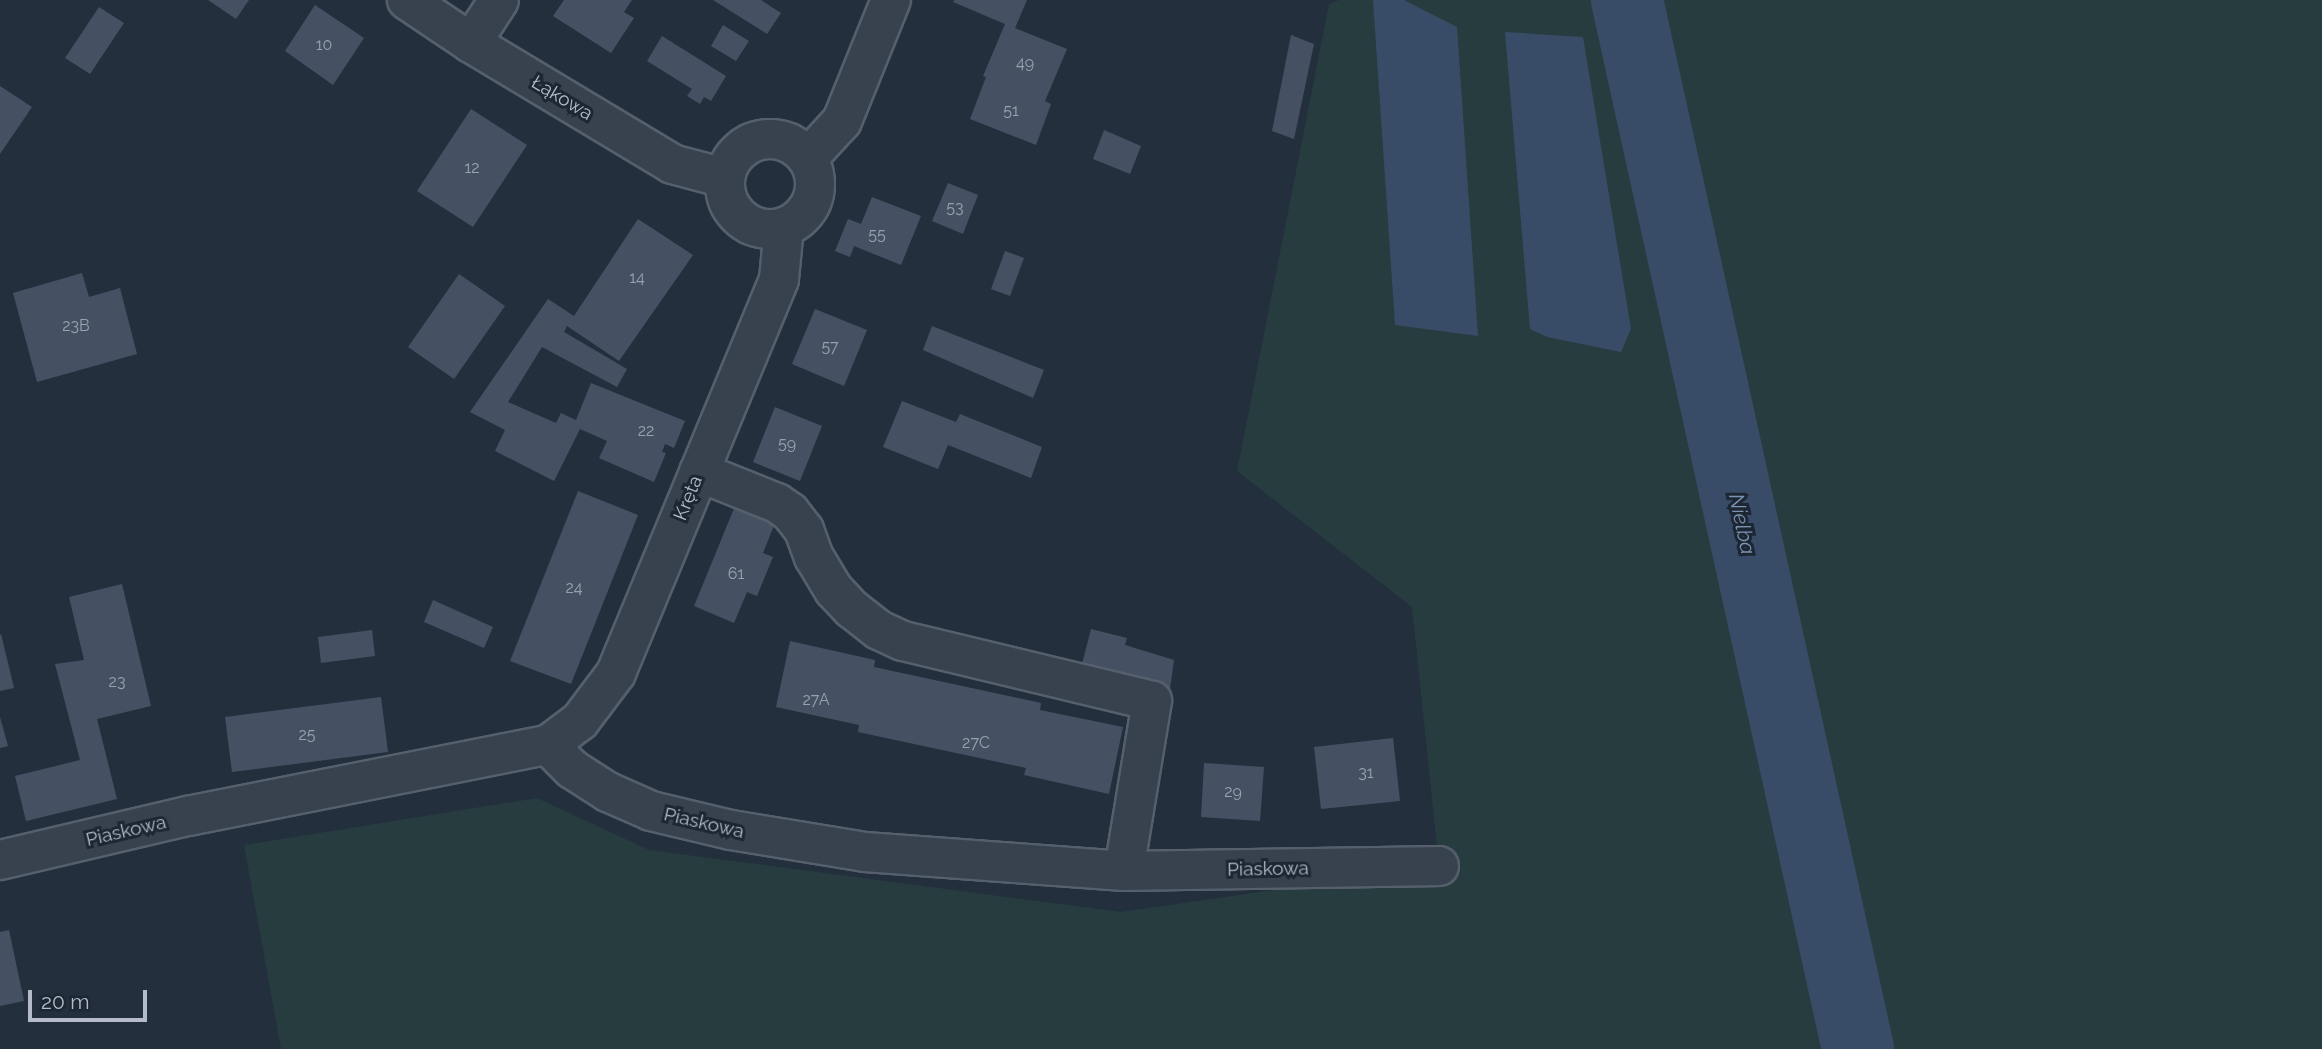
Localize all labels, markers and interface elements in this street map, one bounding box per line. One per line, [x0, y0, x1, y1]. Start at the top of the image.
house number: 10 [316, 35, 332, 55]
house number: 49 [1016, 53, 1034, 73]
street label: Łąkowa [527, 71, 597, 125]
house number: 51 [1003, 101, 1019, 121]
house number: 12 [464, 158, 480, 178]
house number: 53 [946, 198, 964, 218]
house number: 55 [868, 225, 886, 245]
house number: 14 [629, 268, 645, 288]
house number: 23B [62, 316, 90, 336]
house number: 57 [821, 337, 839, 357]
house number: 22 [638, 421, 654, 441]
house number: 59 [778, 434, 796, 454]
street label: Kręta [669, 472, 707, 524]
water label: Nielba [1723, 491, 1761, 557]
house number: 61 [728, 564, 744, 584]
house number: 24 [565, 578, 583, 598]
house number: 23 [109, 672, 125, 692]
house number: 27A [803, 690, 829, 710]
house number: 25 [298, 725, 316, 745]
house number: 27C [962, 733, 990, 753]
house number: 31 [1358, 763, 1374, 783]
house number: 29 [1224, 782, 1242, 802]
street label: Piaskowa [662, 803, 746, 843]
street label: Piaskowa [84, 811, 168, 851]
street label: Piaskowa [1227, 857, 1309, 881]
scale bar [32, 976, 150, 1020]
text: 20 m [41, 989, 89, 1014]

